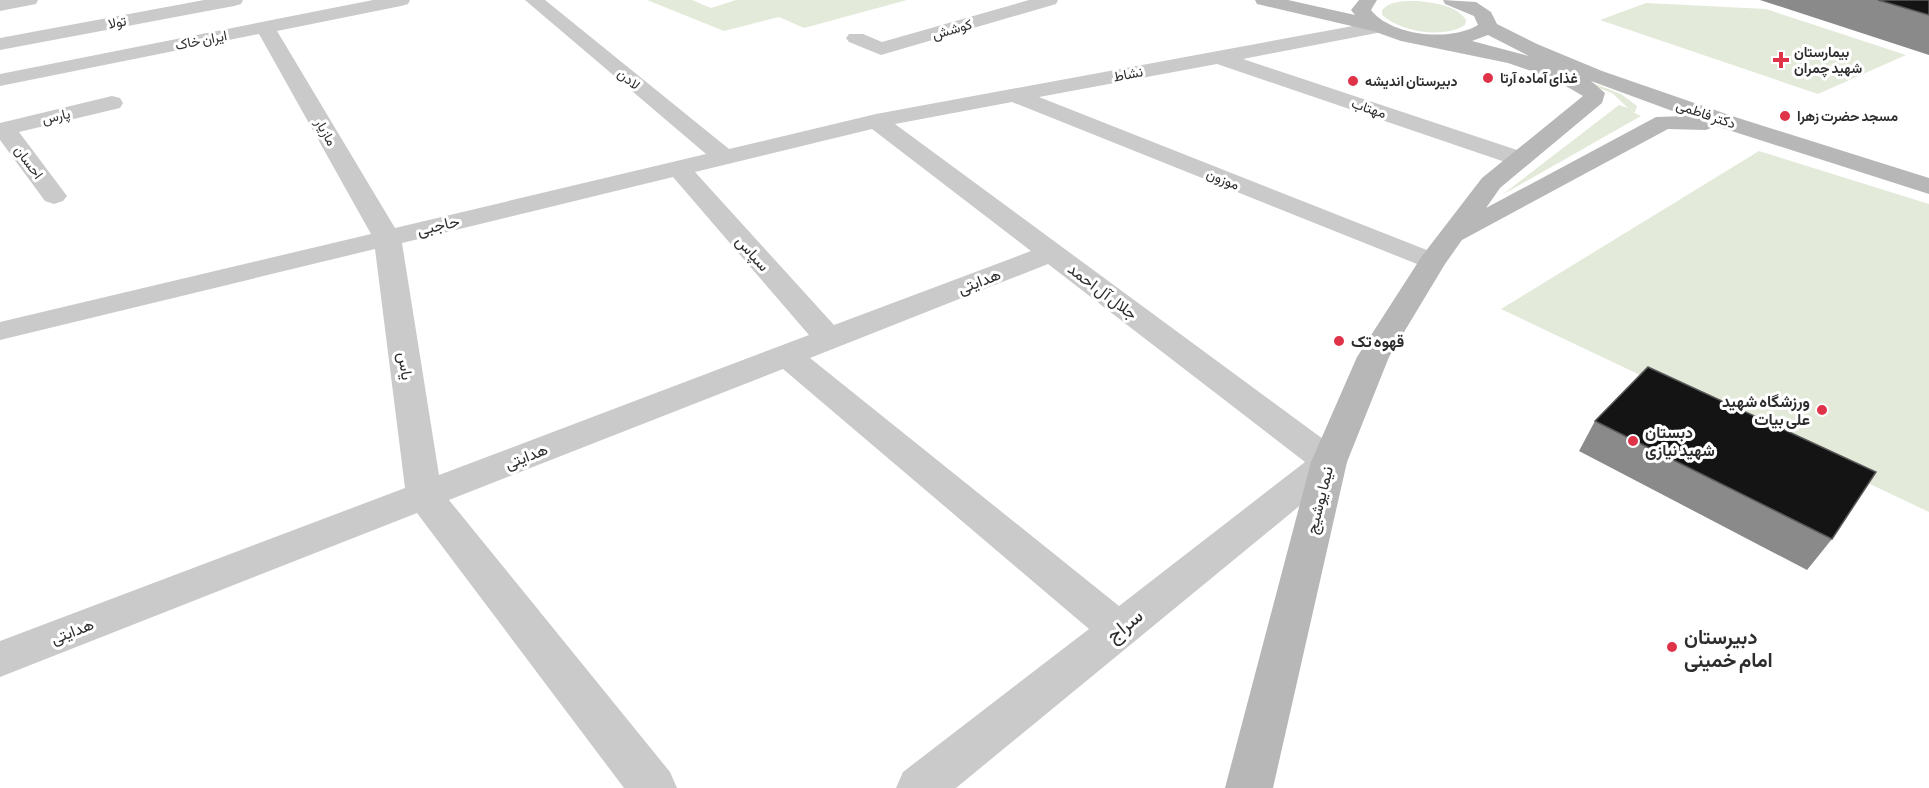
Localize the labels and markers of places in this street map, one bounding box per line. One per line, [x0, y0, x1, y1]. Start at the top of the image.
place label: بیمارستان شهید چمران [1794, 44, 1862, 78]
marker: بیمارستان شهید چمران [1772, 51, 1790, 69]
place label: غذای آماده آرتا [1500, 70, 1578, 87]
marker: غذای آماده آرتا [1481, 71, 1495, 85]
place label: دبیرستان اندیشه [1365, 73, 1457, 90]
marker: دبیرستان اندیشه [1346, 74, 1360, 88]
place label: مسجد حضرت زهرا [1797, 108, 1898, 125]
marker: مسجد حضرت زهرا [1778, 109, 1792, 123]
place label: قهوه تک [1351, 332, 1404, 352]
marker: قهوه تک [1332, 334, 1346, 348]
place label: ورزشگاه شهید علی بیات [1722, 392, 1810, 429]
marker: ورزشگاه شهید علی بیات [1815, 403, 1829, 417]
place label: دبستان شهید نیازی [1645, 423, 1715, 461]
marker: دبستان شهید نیازی [1626, 434, 1640, 448]
place label: دبیرستان امام خمینی [1684, 625, 1773, 673]
marker: دبیرستان امام خمینی [1665, 640, 1679, 654]

